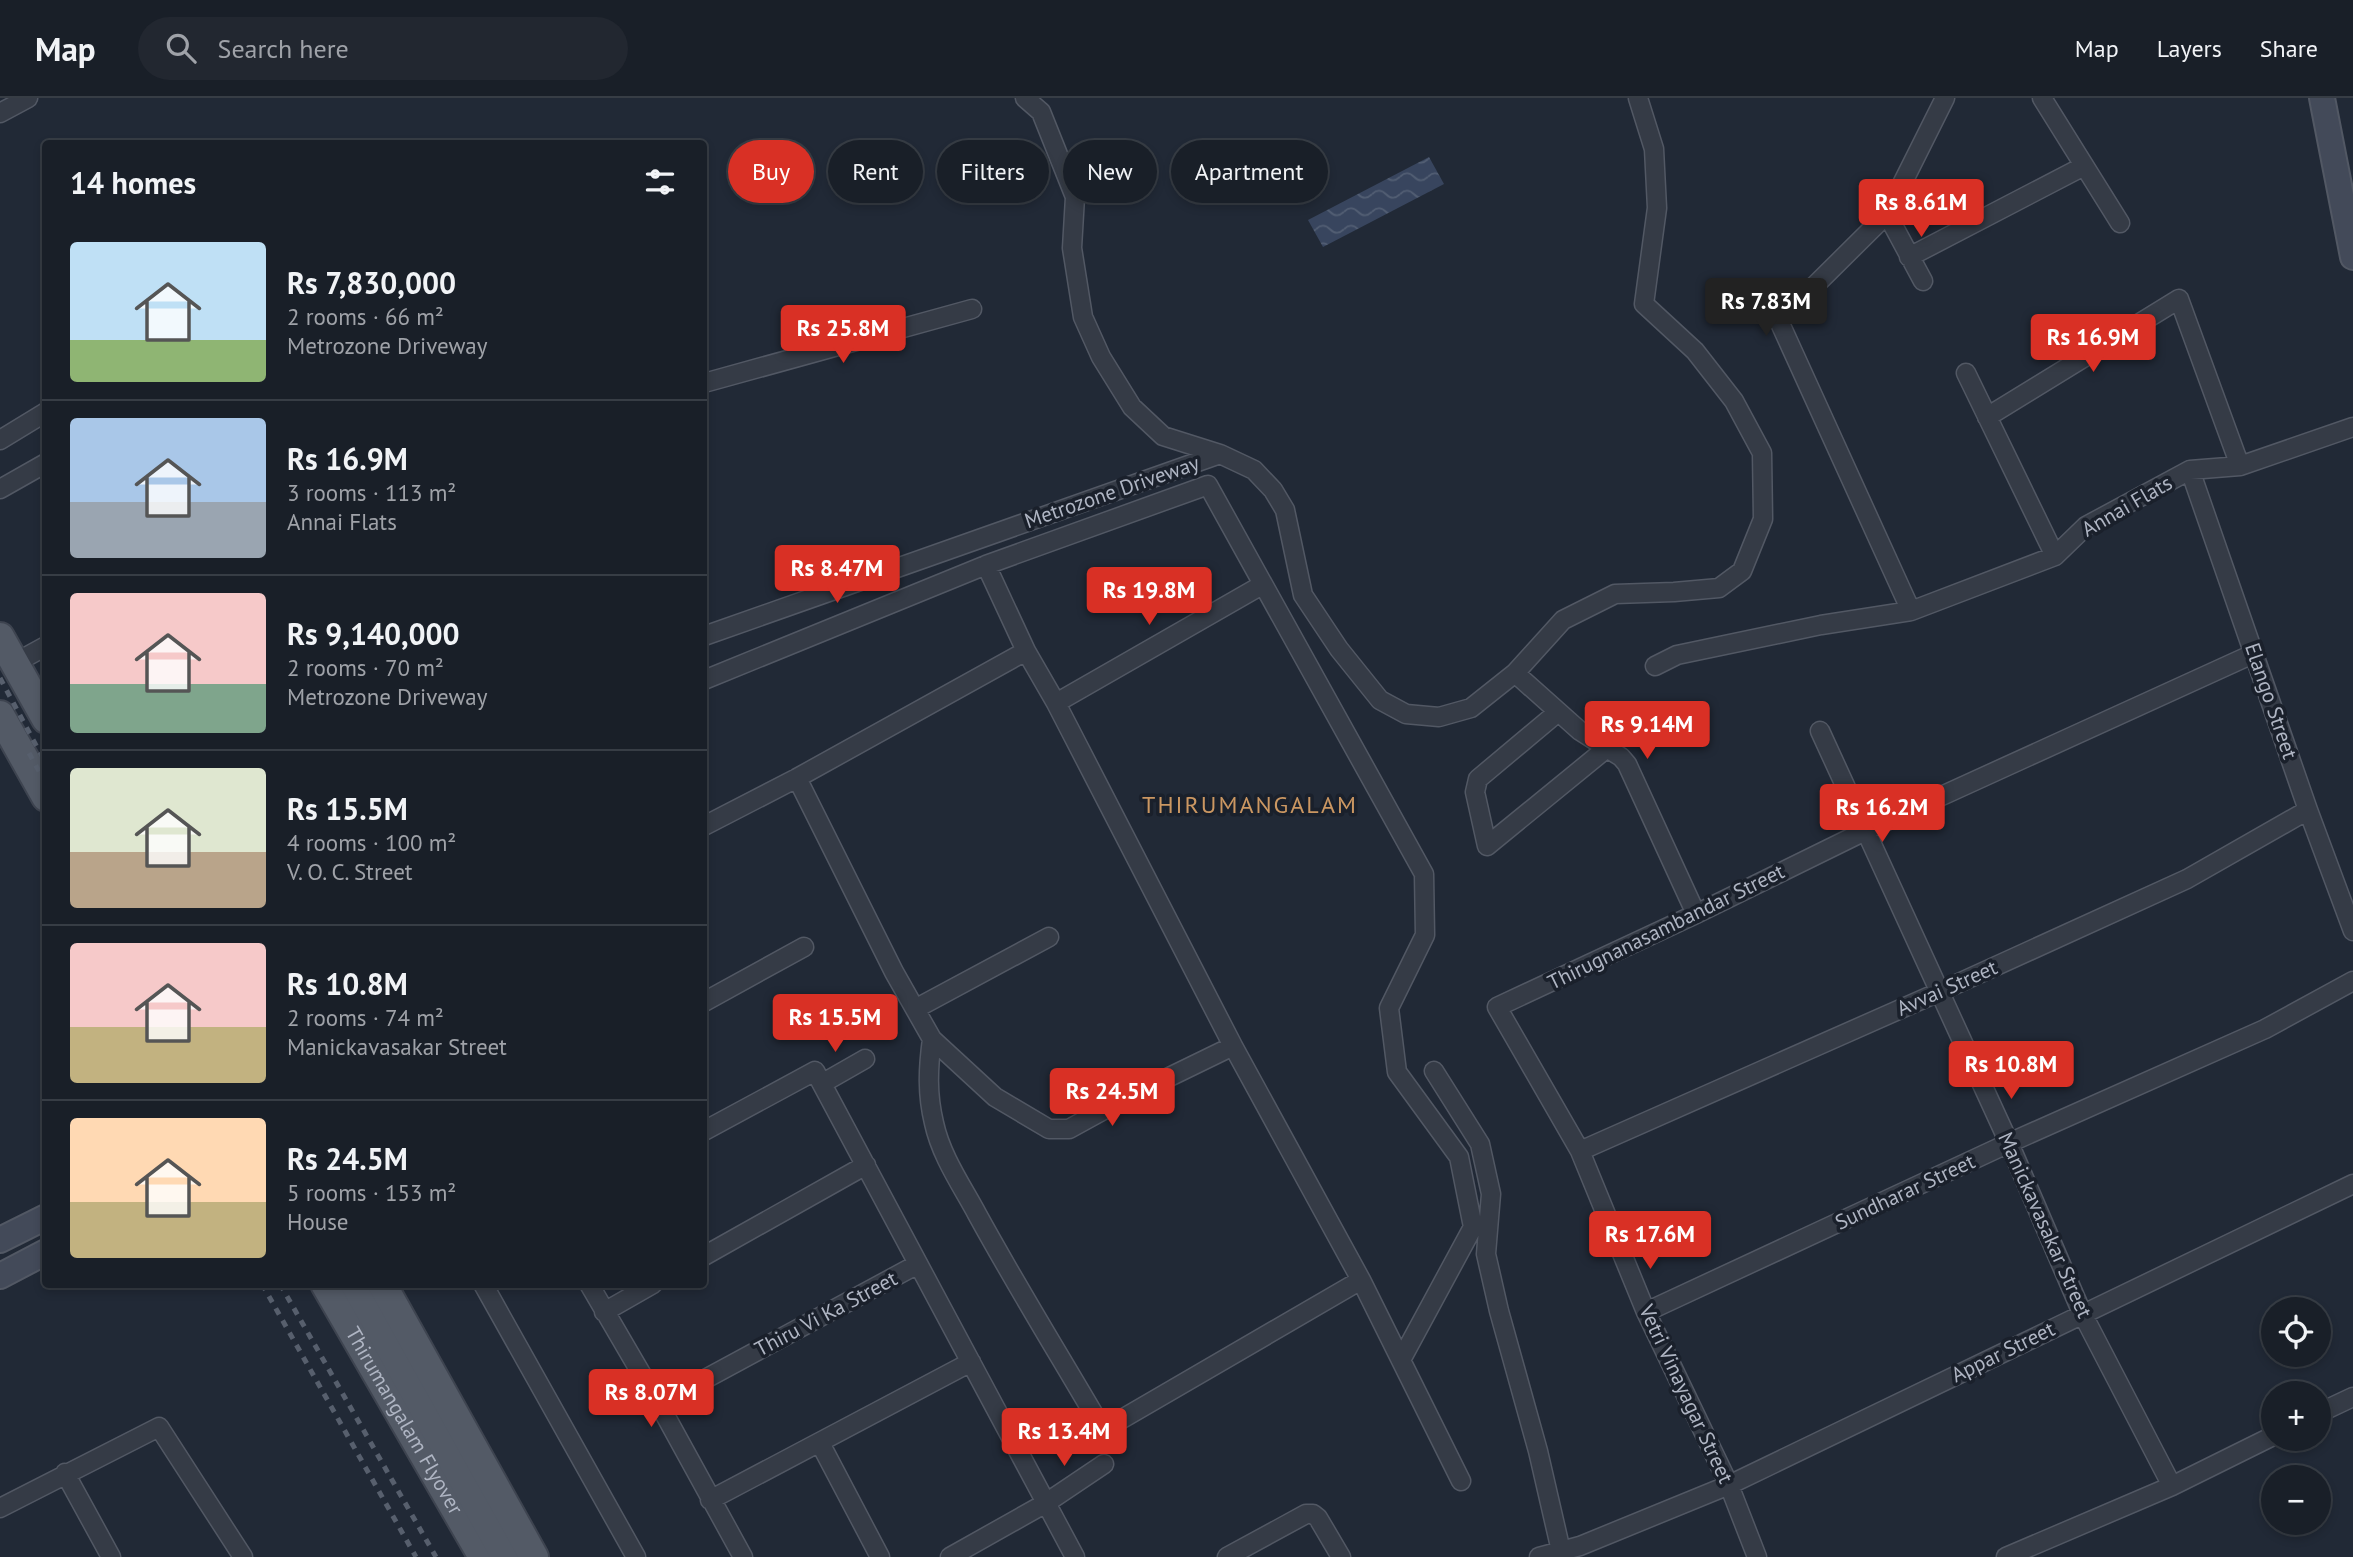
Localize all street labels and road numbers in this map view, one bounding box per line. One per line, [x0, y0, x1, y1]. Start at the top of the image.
street label: Metrozone Driveway [1021, 449, 1203, 534]
street label: Annai Flats [2077, 469, 2177, 542]
street label: Elango Street [2239, 639, 2304, 762]
street label: Thirugnanasambandar Street [1543, 857, 1789, 996]
street label: Avvai Street [1892, 953, 2001, 1022]
street label: Manickavasakar Street [1992, 1128, 2099, 1322]
street label: Sundharar Street [1831, 1147, 1979, 1236]
street label: Thiru Vi Ka Street [750, 1265, 902, 1362]
street label: Vetri Vinayagar Street [1633, 1299, 1740, 1487]
street label: Appar Street [1947, 1315, 2059, 1388]
street label: Thirumangalam Flyover [340, 1322, 469, 1519]

